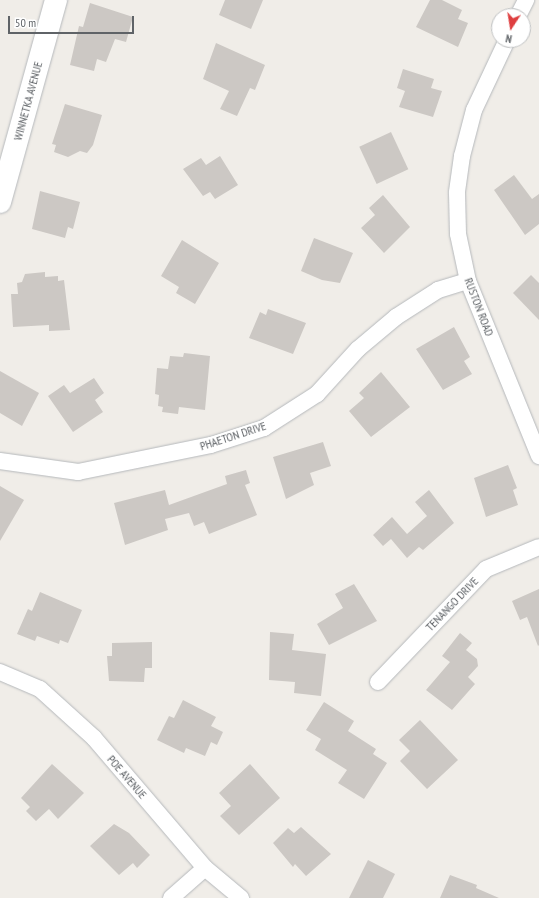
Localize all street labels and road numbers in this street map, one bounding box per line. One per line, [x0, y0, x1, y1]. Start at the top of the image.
street label: WINNETKA AVENUE [10, 60, 46, 142]
street label: RUSTON ROAD [461, 276, 497, 338]
street label: PHAETON DRIVE [198, 419, 268, 453]
street label: TENANGO DRIVE [423, 574, 481, 634]
street label: POE AVENUE [104, 752, 150, 802]

